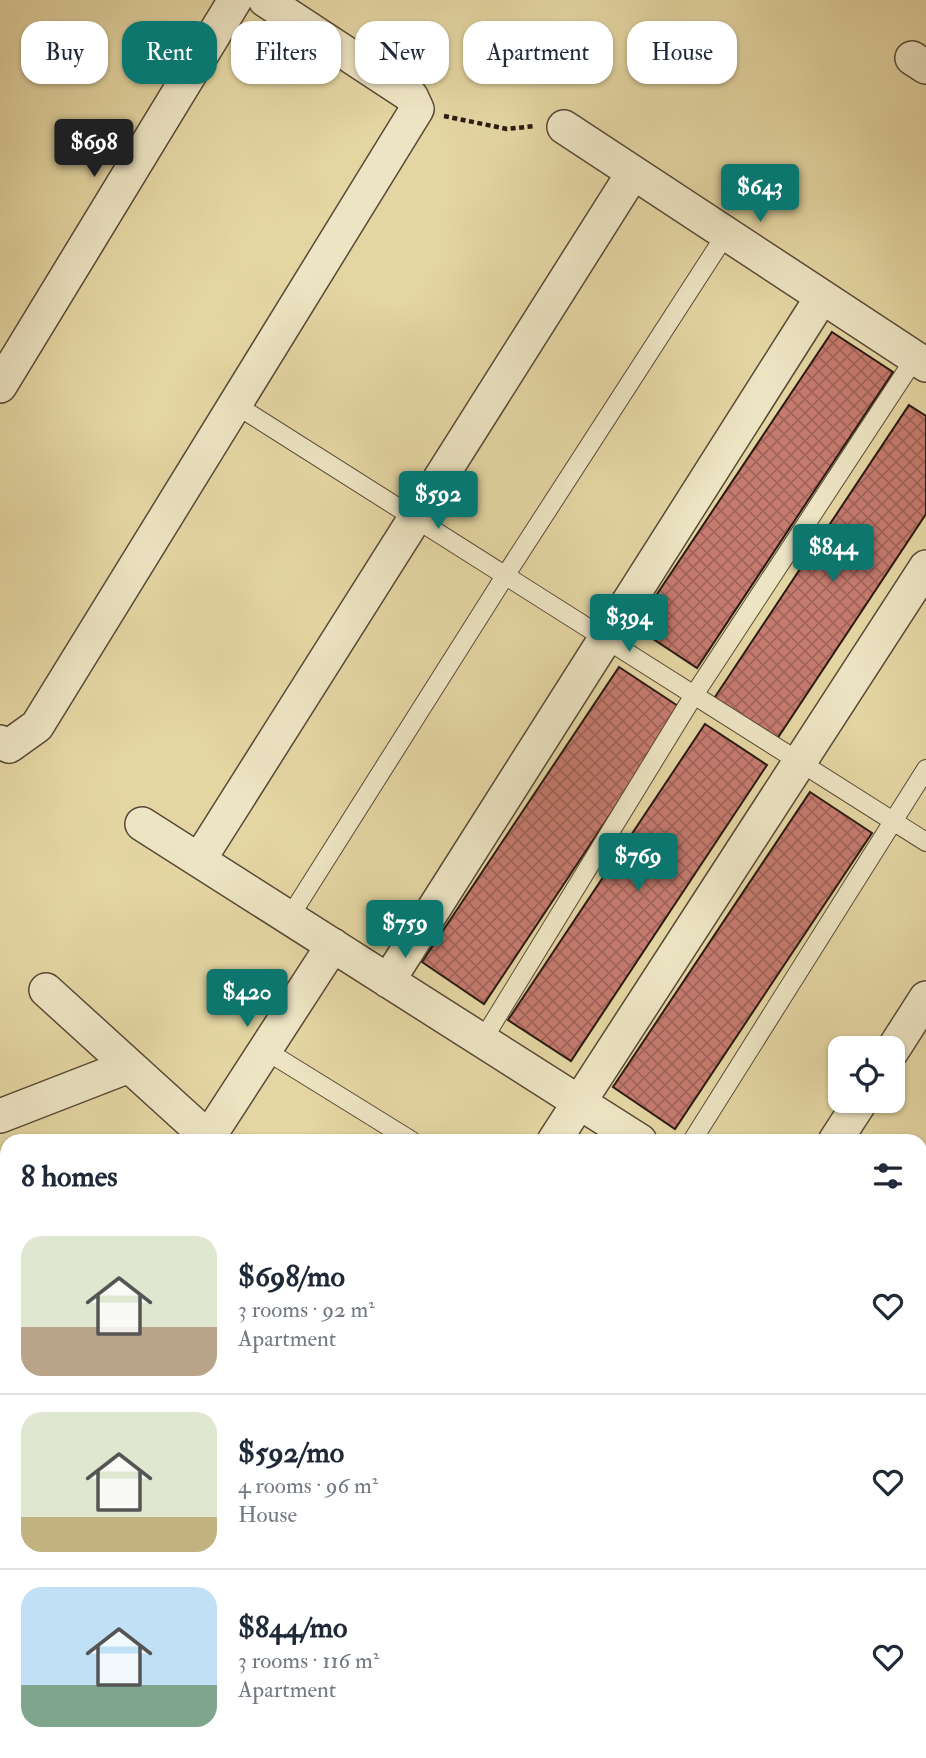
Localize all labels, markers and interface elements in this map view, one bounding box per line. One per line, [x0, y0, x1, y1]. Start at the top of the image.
chip: Buy [21, 21, 108, 84]
chip: Rent [122, 21, 217, 84]
chip: Filters [231, 21, 341, 84]
chip: New [355, 21, 449, 84]
chip: Apartment [463, 21, 613, 84]
chip: House [627, 21, 737, 84]
pin: $698 [53, 120, 135, 179]
text: $698 [70, 127, 118, 156]
pin: $643 [719, 164, 801, 224]
text: $643 [737, 172, 783, 201]
pin: $592 [397, 472, 479, 531]
text: $592 [415, 479, 461, 508]
pin: $844 [792, 524, 874, 584]
text: $844 [809, 532, 857, 561]
pin: $394 [588, 594, 670, 654]
text: $394 [606, 602, 652, 631]
pin: $769 [597, 834, 679, 893]
text: $769 [615, 841, 661, 870]
pin: $759 [364, 900, 446, 960]
text: $759 [382, 908, 428, 937]
pin: $420 [206, 970, 288, 1029]
text: $420 [223, 977, 271, 1006]
map controls [828, 1036, 905, 1113]
button: locate [828, 1036, 905, 1113]
icon: filters [869, 1157, 907, 1195]
text: 8 homes [21, 1158, 118, 1195]
text: $698/mo [238, 1258, 345, 1295]
icon: home [77, 1264, 161, 1348]
icon: heart [869, 1287, 907, 1325]
text: 3 rooms · 92 m² [238, 1295, 375, 1324]
text: Apartment [238, 1324, 336, 1353]
text: $592/mo [238, 1434, 344, 1471]
icon: home [77, 1440, 161, 1524]
icon: heart [869, 1463, 907, 1501]
text: 4 rooms · 96 m² [238, 1471, 378, 1500]
text: House [238, 1500, 297, 1529]
text: $844/mo [238, 1609, 347, 1646]
icon: home [77, 1615, 161, 1699]
icon: heart [869, 1638, 907, 1676]
text: 3 rooms · 116 m² [238, 1646, 379, 1675]
text: Apartment [238, 1675, 336, 1704]

